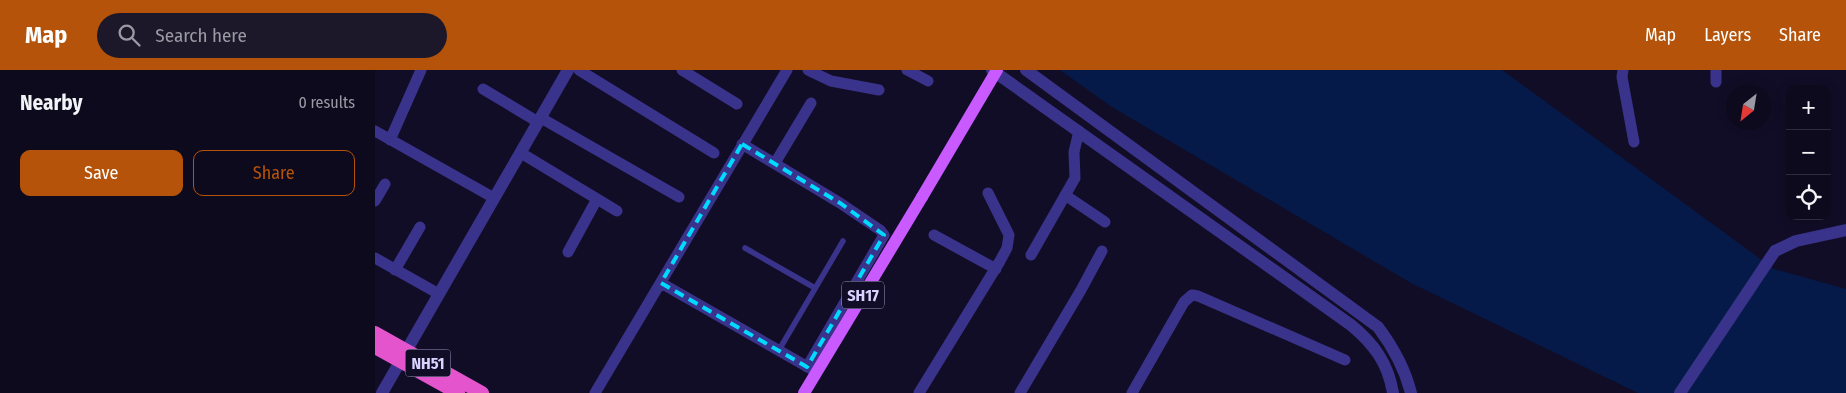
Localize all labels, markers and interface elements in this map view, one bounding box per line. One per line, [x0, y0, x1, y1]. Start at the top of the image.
search box [97, 13, 447, 58]
text: Map [25, 21, 67, 49]
icon: search [115, 21, 143, 49]
text: Search here [155, 24, 247, 47]
text: Map [1645, 24, 1676, 46]
text: Layers [1704, 24, 1751, 46]
text: Share [1779, 24, 1821, 46]
north arrow [1726, 85, 1771, 130]
map controls [1786, 85, 1831, 220]
button: + [1786, 85, 1831, 130]
text: Nearby [20, 90, 82, 116]
text: 0 results [298, 93, 355, 112]
button: − [1786, 130, 1831, 175]
button: Save [20, 150, 183, 196]
button: Share [193, 150, 355, 196]
button: locate [1786, 175, 1831, 220]
road number: SH17 [842, 282, 884, 308]
road number: NH51 [405, 350, 451, 376]

